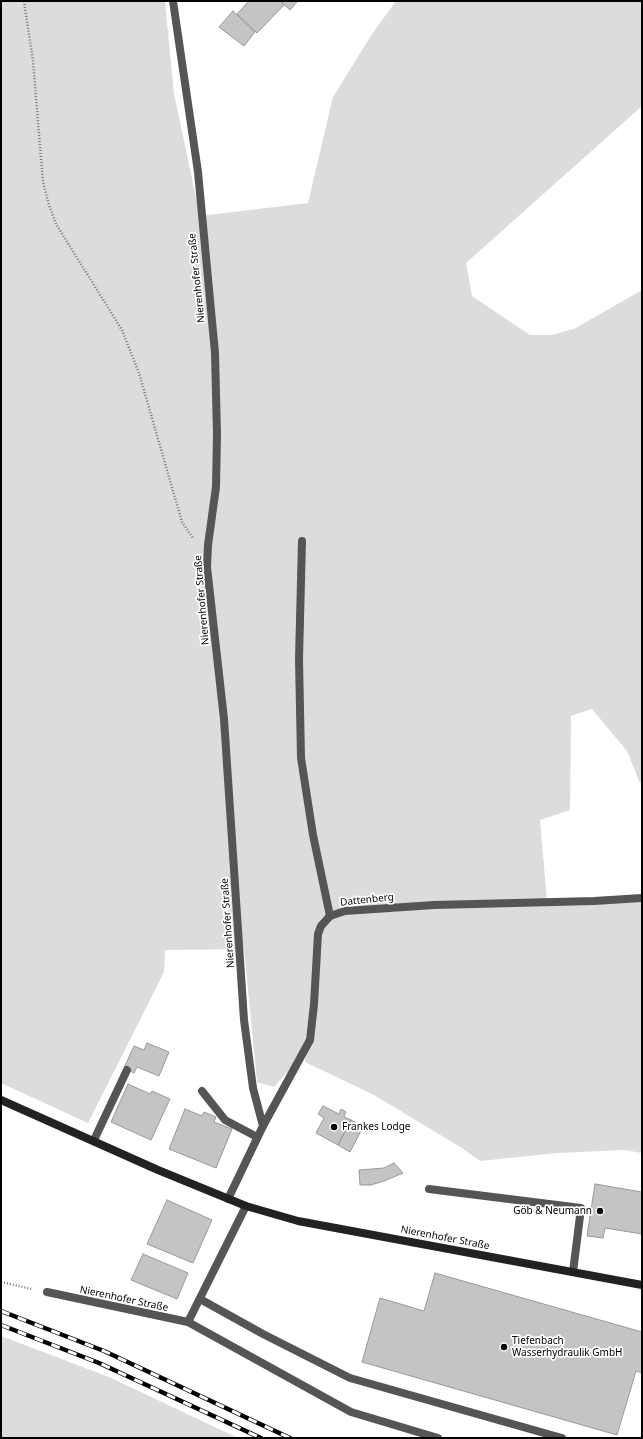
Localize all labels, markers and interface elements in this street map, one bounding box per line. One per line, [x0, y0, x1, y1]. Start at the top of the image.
street label: Nierenhofer Straße [186, 233, 208, 323]
street label: Nierenhofer Straße [192, 555, 212, 645]
street label: Nierenhofer Straße [219, 878, 237, 968]
street label: Dattenberg [340, 891, 394, 909]
place label: Frankes Lodge [342, 1121, 411, 1133]
marker: Frankes Lodge [329, 1122, 339, 1132]
place label: Göb & Neumann [513, 1205, 592, 1217]
marker: Göb & Neumann [595, 1206, 605, 1216]
street label: Nierenhofer Straße [400, 1224, 490, 1252]
street label: Nierenhofer Straße [79, 1284, 169, 1314]
place label: Tiefenbach Wasserhydraulik GmbH [512, 1335, 622, 1358]
marker: Tiefenbach Wasserhydraulik GmbH [499, 1342, 509, 1352]

